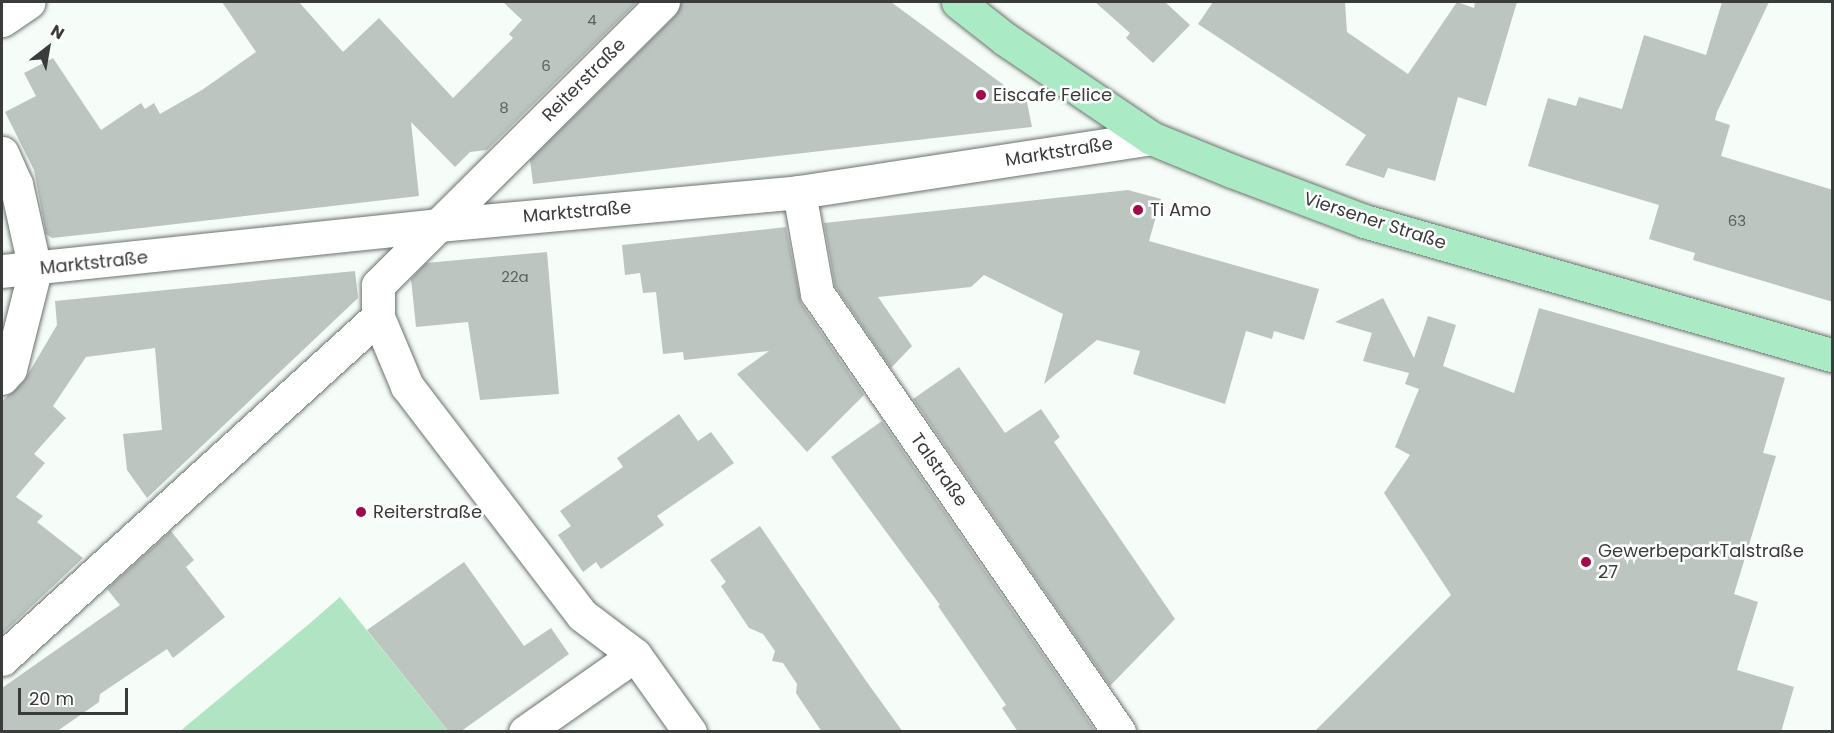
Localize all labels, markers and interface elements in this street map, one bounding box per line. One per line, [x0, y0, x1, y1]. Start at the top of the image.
house number: 4 [587, 11, 597, 29]
north arrow [18, 18, 78, 78]
text: N [46, 19, 69, 45]
street label: Reiterstraße [538, 34, 630, 126]
house number: 6 [541, 57, 551, 75]
place label: Eiscafe Felice [993, 84, 1112, 106]
marker: Eiscafe Felice [974, 88, 988, 102]
house number: 8 [499, 99, 509, 117]
street label: Marktstraße [1004, 133, 1114, 171]
street label: Viersener Straße [1301, 188, 1449, 254]
street label: Marktstraße [522, 197, 632, 227]
place label: Ti Amo [1150, 199, 1211, 221]
marker: Ti Amo [1131, 203, 1145, 217]
house number: 63 [1728, 212, 1746, 230]
street label: Marktstraße [39, 247, 149, 279]
house number: 22a [501, 268, 529, 286]
street label: Talstraße [906, 429, 972, 511]
place label: Reiterstraße [373, 501, 482, 523]
marker: Reiterstraße [354, 505, 368, 519]
place label: GewerbeparkTalstraße 27 [1598, 541, 1804, 584]
marker: GewerbeparkTalstraße 27 [1579, 555, 1593, 569]
scale bar [21, 676, 130, 714]
text: 20 m [29, 686, 74, 711]

